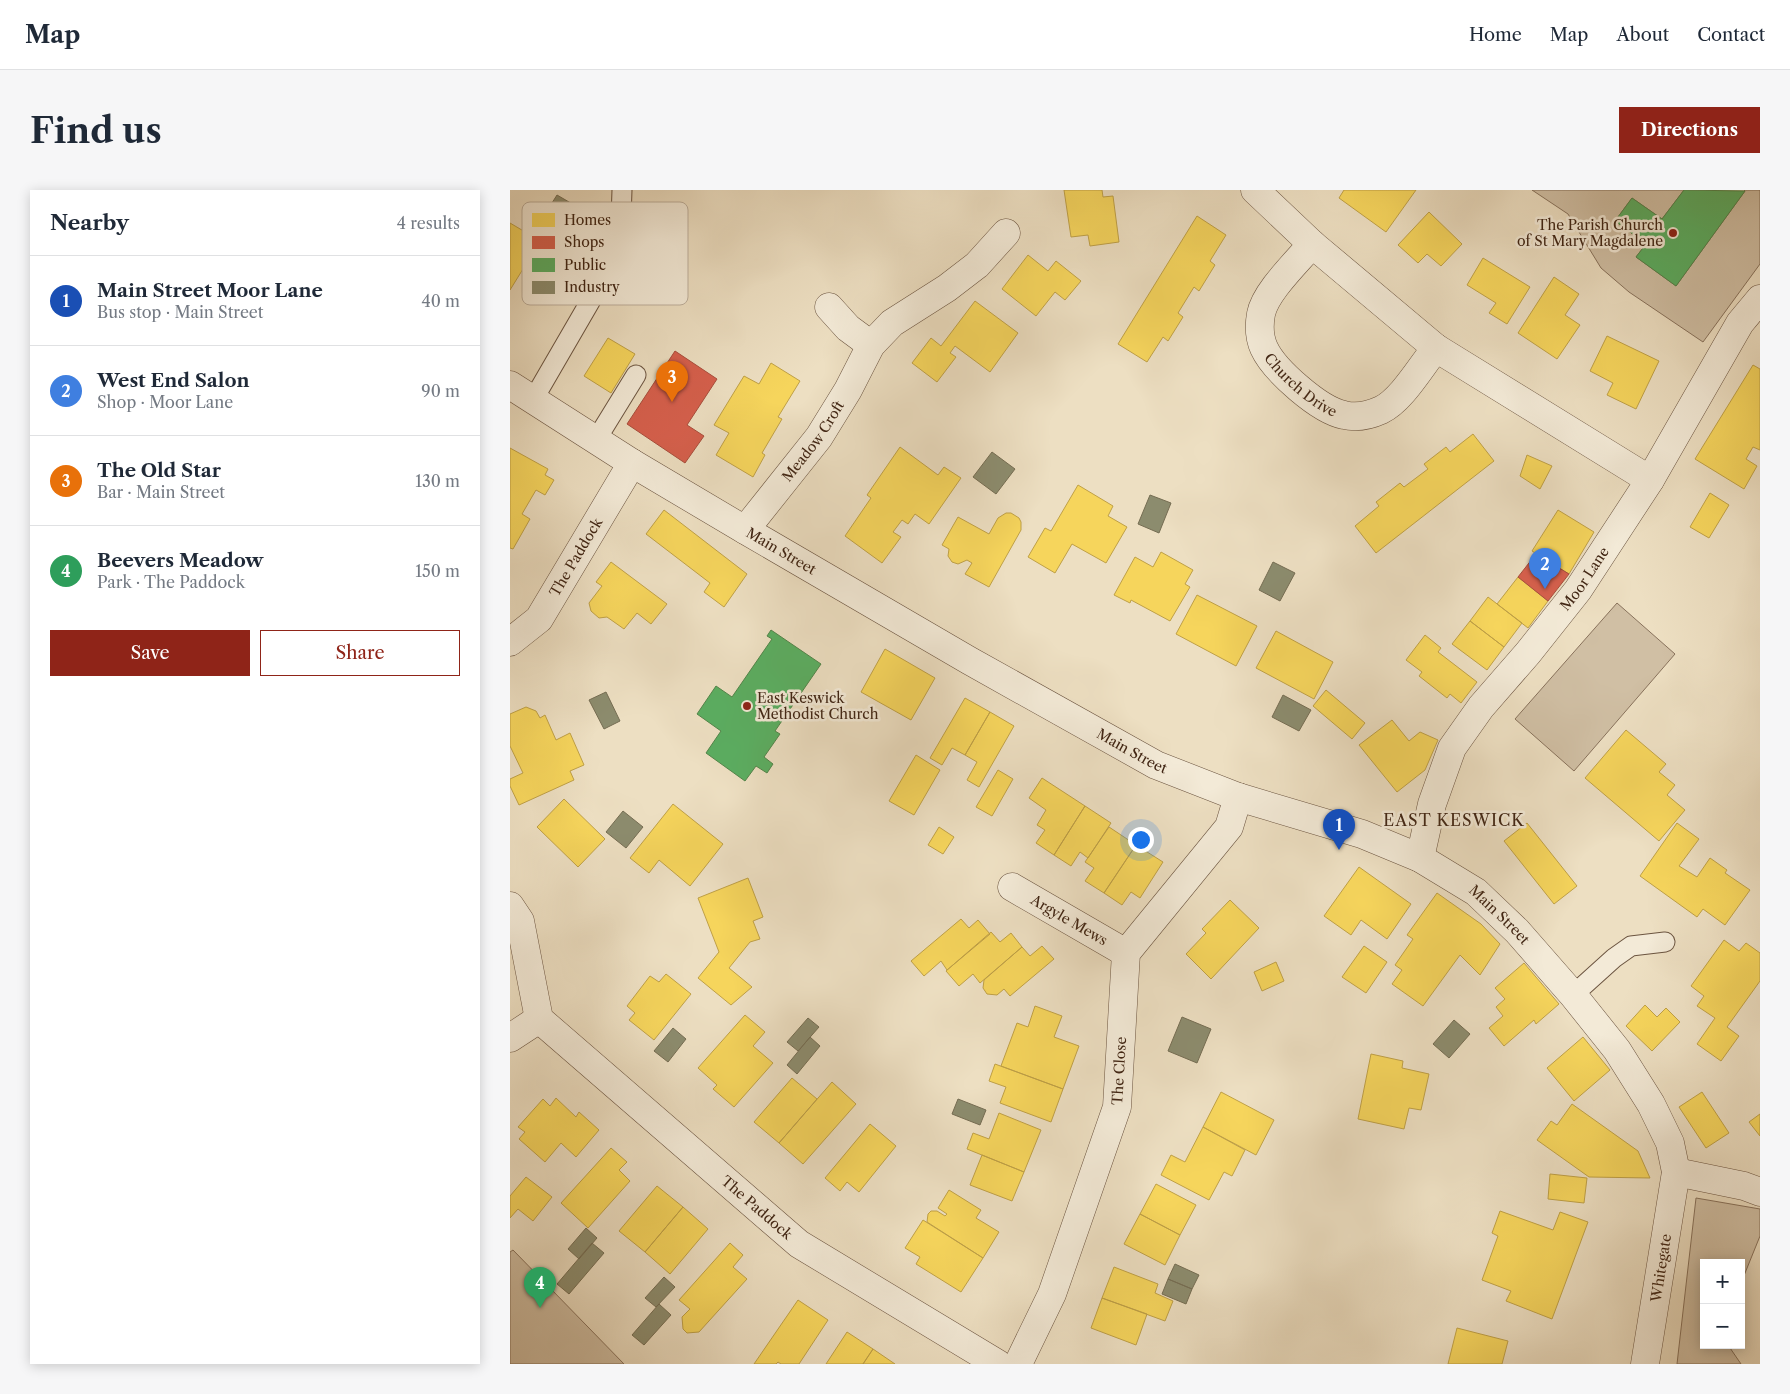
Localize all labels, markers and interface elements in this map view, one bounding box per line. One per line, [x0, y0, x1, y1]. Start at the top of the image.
text: Map [25, 20, 80, 49]
text: Home [1469, 24, 1522, 46]
text: Map [1550, 24, 1588, 46]
text: About [1616, 24, 1669, 46]
text: Contact [1697, 24, 1765, 46]
button: Directions [1619, 107, 1760, 153]
text: Find us [30, 109, 162, 152]
legend [522, 202, 688, 305]
text: Nearby [50, 210, 129, 235]
text: Homes [564, 211, 611, 229]
text: 4 results [397, 213, 460, 233]
place label: The Parish Church of St Mary Magdalene [1517, 216, 1663, 250]
marker: The Parish Church of St Mary Magdalene [1667, 227, 1679, 239]
text: Shops [564, 233, 604, 251]
text: Public [564, 256, 606, 274]
text: Industry [564, 278, 620, 296]
text: Main Street Moor Lane [97, 279, 323, 302]
text: 1 [62, 291, 70, 311]
text: 40 m [421, 291, 460, 311]
text: Bus stop · Main Street [97, 302, 263, 322]
street label: Church Drive [1260, 349, 1340, 421]
pin: 3 [656, 361, 688, 402]
text: West End Salon [97, 369, 250, 392]
text: 2 [61, 381, 71, 401]
text: 90 m [421, 381, 460, 401]
text: Shop · Moor Lane [97, 392, 233, 412]
street label: Meadow Croft [778, 397, 848, 485]
text: The Old Star [97, 459, 221, 482]
text: 3 [61, 471, 71, 491]
text: 130 m [415, 471, 460, 491]
text: Bar · Main Street [97, 482, 225, 502]
street label: The Paddock [546, 514, 607, 600]
street label: Main Street [743, 524, 819, 578]
street label: Moor Lane [1556, 543, 1613, 614]
pin: 2 [1529, 548, 1561, 589]
text: Beevers Meadow [97, 549, 263, 572]
text: 4 [61, 561, 71, 581]
text: 150 m [415, 561, 460, 581]
text: Park · The Paddock [97, 572, 245, 592]
button: Save [50, 630, 250, 676]
button: Share [260, 630, 460, 676]
place label: East Keswick Methodist Church [757, 689, 879, 723]
marker: East Keswick Methodist Church [741, 700, 753, 712]
street label: Main Street [1093, 725, 1170, 778]
pin: 1 [1323, 809, 1355, 850]
district label: EAST KESWICK [1383, 810, 1525, 830]
your location [1128, 827, 1154, 853]
street label: Main Street [1465, 881, 1534, 948]
street label: Argyle Mews [1027, 890, 1111, 949]
street label: The Close [1108, 1036, 1130, 1106]
street label: The Paddock [718, 1172, 797, 1244]
street label: Whitegate [1647, 1232, 1675, 1304]
map controls [1700, 1259, 1745, 1349]
button: + [1700, 1259, 1745, 1304]
pin: 4 [524, 1267, 556, 1308]
button: − [1700, 1304, 1745, 1349]

